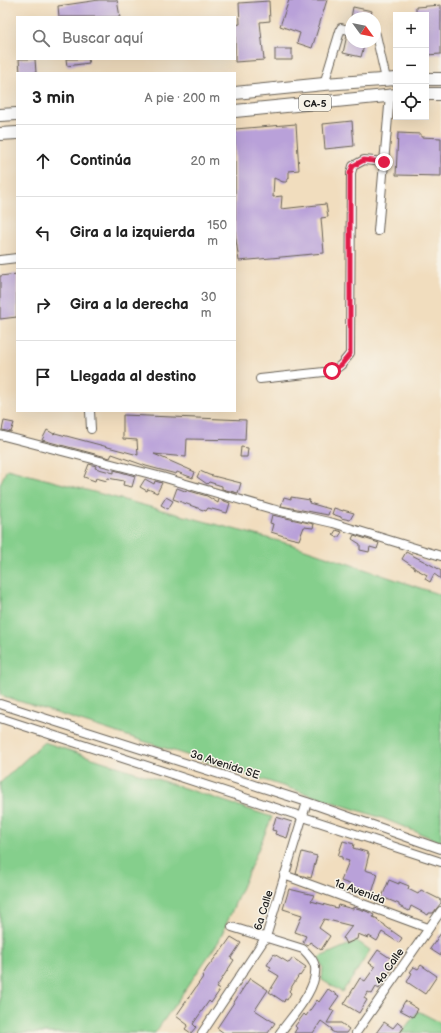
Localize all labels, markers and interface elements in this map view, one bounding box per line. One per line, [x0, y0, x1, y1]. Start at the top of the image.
north arrow [345, 12, 381, 48]
map controls [393, 12, 429, 120]
button: + [393, 12, 429, 48]
search box [16, 16, 236, 60]
icon: search [30, 27, 52, 49]
text: Buscar aquí [62, 29, 143, 48]
button: − [393, 48, 429, 84]
button: locate [393, 84, 429, 120]
text: 3 min [32, 88, 75, 108]
text: A pie · 200 m [145, 90, 220, 106]
road number: CA-5 [299, 95, 331, 111]
icon: ahead [32, 150, 54, 172]
text: Continúa [70, 151, 131, 170]
text: 20 m [190, 153, 220, 169]
route end [375, 153, 393, 171]
text: 150 m [207, 217, 227, 249]
icon: left [32, 222, 54, 244]
text: Gira a la izquierda [70, 223, 195, 242]
text: 30 m [201, 289, 216, 321]
icon: right [32, 294, 54, 316]
text: Gira a la derecha [70, 295, 189, 314]
route start [323, 362, 341, 380]
icon: arrive [32, 366, 54, 388]
text: Llegada al destino [70, 367, 196, 386]
street label: 3a Avenida SE [189, 747, 261, 782]
street label: 1a Avenida [333, 876, 387, 907]
street label: 6a Calle [251, 888, 276, 932]
street label: 4a Calle [372, 945, 407, 987]

